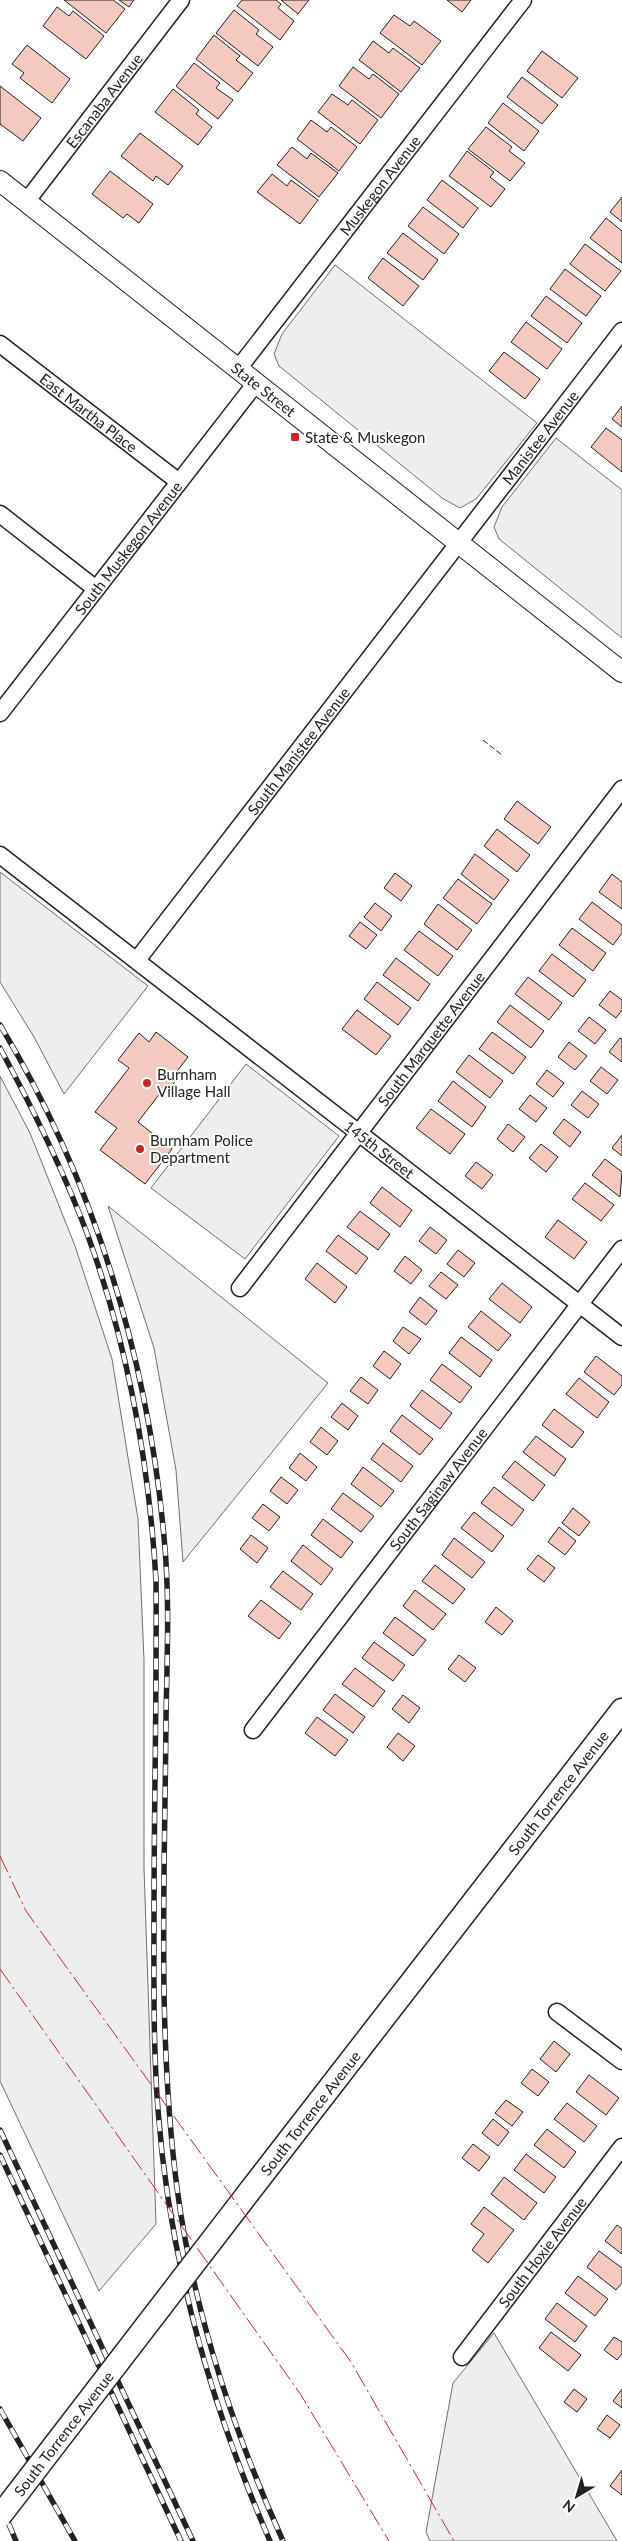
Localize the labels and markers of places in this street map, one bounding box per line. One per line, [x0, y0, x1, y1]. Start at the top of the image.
place label: State & Muskegon [305, 428, 425, 446]
marker: State & Muskegon [289, 431, 301, 443]
place label: Burnham Village Hall [157, 1065, 231, 1100]
marker: Burnham Village Hall [141, 1077, 153, 1089]
place label: Burnham Police Department [150, 1131, 253, 1166]
marker: Burnham Police Department [134, 1143, 146, 1155]

